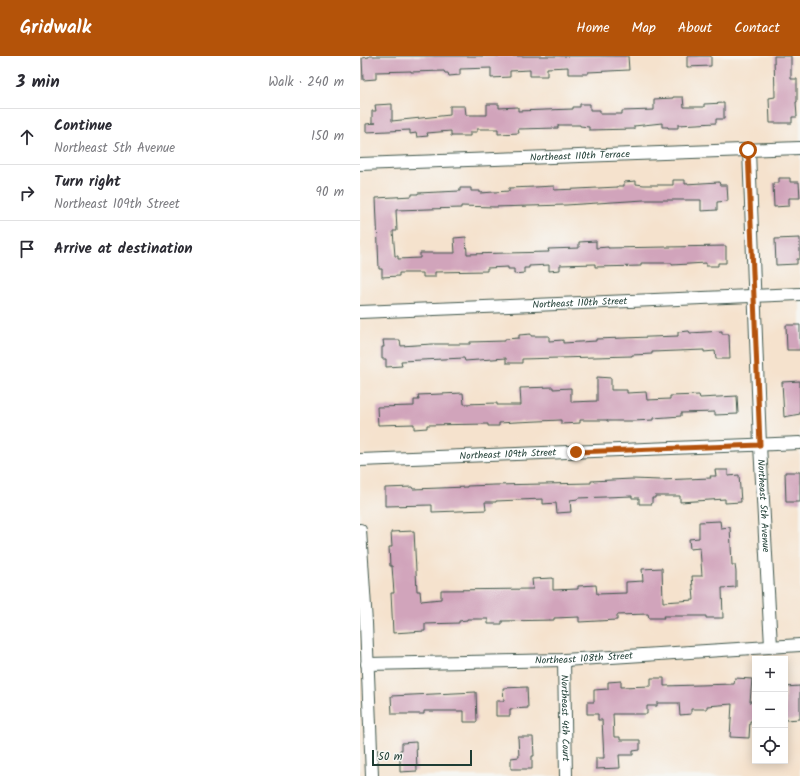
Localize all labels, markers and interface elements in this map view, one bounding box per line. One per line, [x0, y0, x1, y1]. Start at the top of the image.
text: Gridwalk [20, 13, 91, 43]
text: Home [576, 17, 610, 39]
text: Map [632, 17, 656, 39]
text: About [678, 17, 712, 39]
text: Contact [734, 17, 780, 39]
text: 3 min [16, 69, 60, 96]
text: Walk · 240 m [268, 72, 344, 93]
text: Continue [54, 114, 112, 138]
icon: ahead [16, 126, 38, 148]
text: 150 m [311, 126, 344, 147]
text: Northeast 5th Avenue [54, 138, 175, 159]
route start [739, 141, 757, 159]
street label: Northeast 110th Terrace [530, 146, 631, 166]
text: Turn right [54, 170, 121, 194]
icon: right [16, 182, 38, 204]
text: 90 m [316, 182, 344, 203]
text: Northeast 109th Street [54, 194, 180, 215]
text: Arrive at destination [54, 237, 193, 261]
icon: arrive [16, 238, 38, 260]
street label: Northeast 110th Street [532, 293, 628, 313]
route end [567, 443, 585, 461]
street label: Northeast 109th Street [459, 444, 557, 464]
street label: Northeast 5th Avenue [753, 459, 774, 553]
street label: Northeast 108th Street [535, 648, 633, 669]
map controls [752, 656, 788, 764]
button: + [752, 656, 788, 692]
street label: Northeast 4th Court [556, 675, 574, 762]
button: − [752, 692, 788, 728]
button: locate [752, 728, 788, 764]
scale bar [372, 748, 472, 767]
text: 50 m [378, 748, 403, 766]

